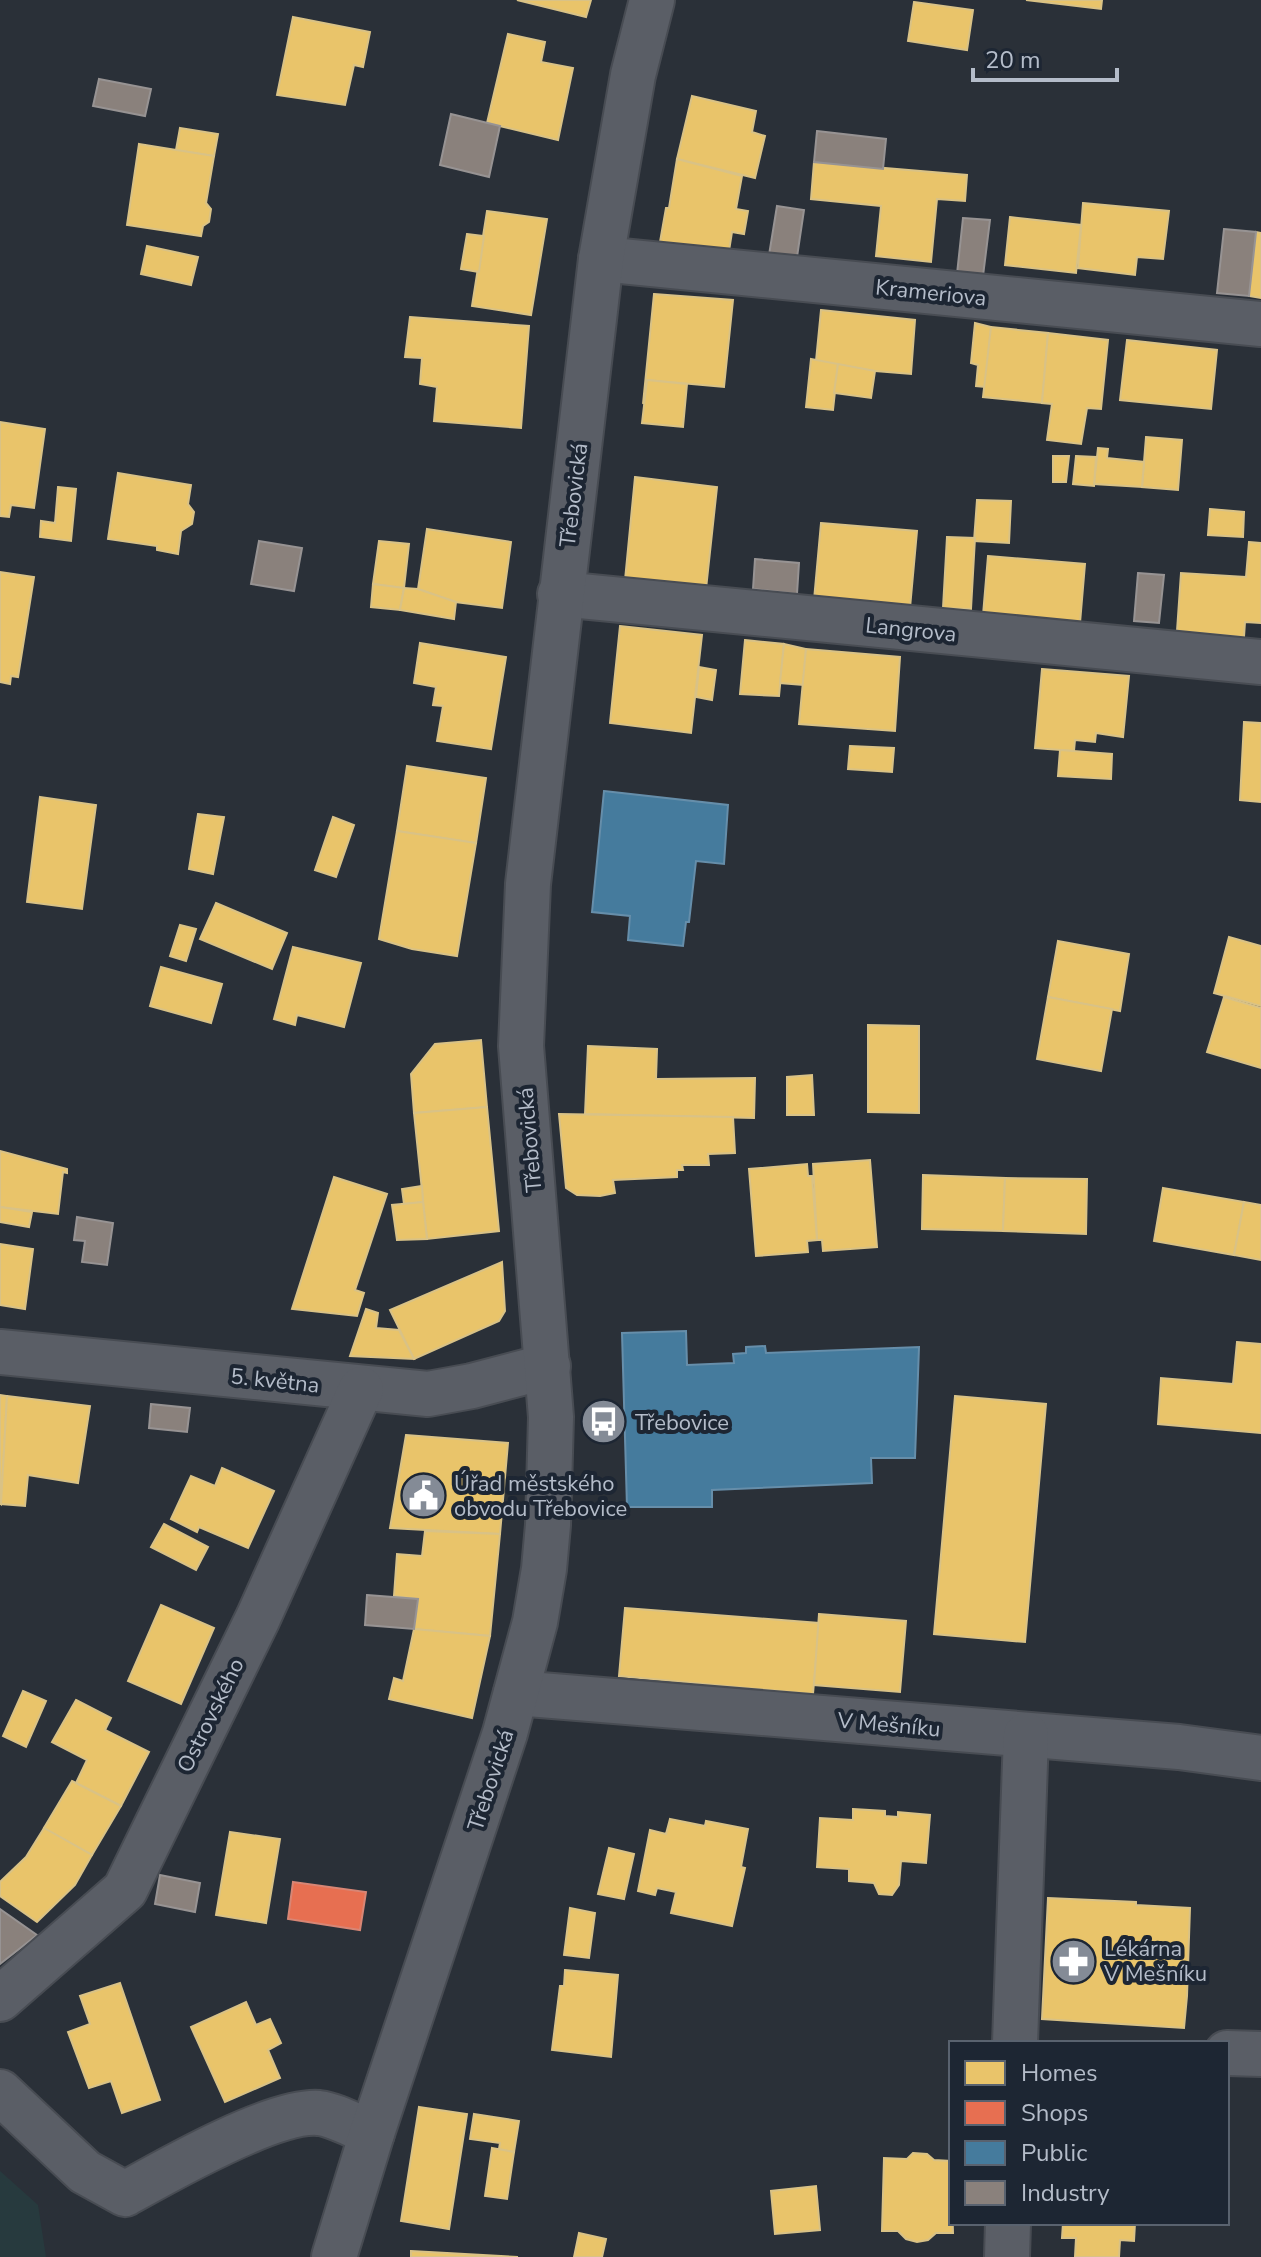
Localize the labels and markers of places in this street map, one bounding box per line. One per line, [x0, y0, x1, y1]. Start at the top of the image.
bus stop icon: Třebovice [580, 1398, 628, 1446]
place label: Třebovice [635, 1408, 729, 1438]
place label: Úřad městského obvodu Třebovice [454, 1469, 627, 1524]
public building icon: Úřad městského obvodu Třebovice [399, 1472, 447, 1520]
place label: Lékárna V Mešníku [1103, 1934, 1207, 1989]
pharmacy icon: Lékárna V Mešníku [1049, 1937, 1097, 1985]

